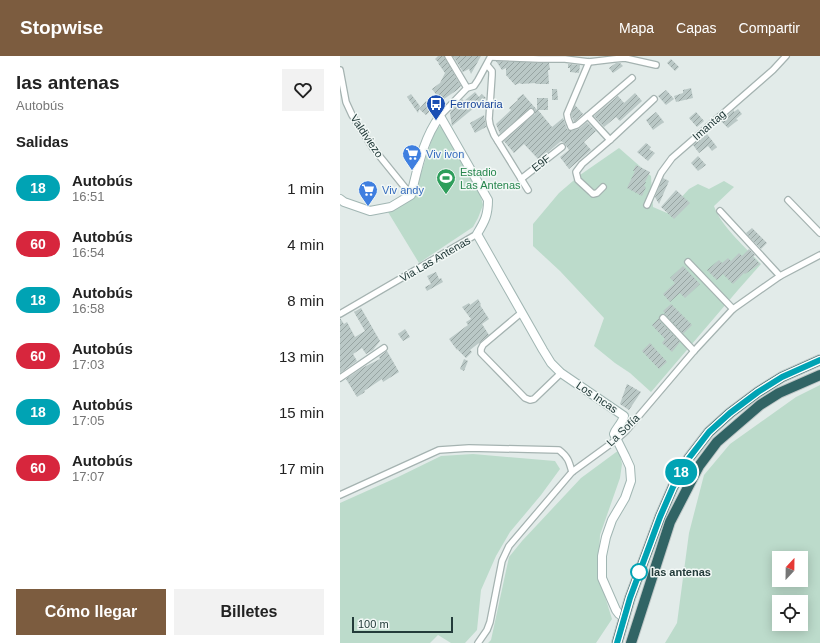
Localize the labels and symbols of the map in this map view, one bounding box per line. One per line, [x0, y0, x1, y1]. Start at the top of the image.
bus stop icon: Ferroviaria [425, 93, 447, 121]
place label: Ferroviaria [450, 98, 503, 110]
street label: Imantag [690, 107, 728, 143]
street label: Valdiviezo [348, 112, 386, 160]
supermarket icon: Viv ivon [401, 143, 423, 171]
place label: Viv ivon [426, 148, 464, 160]
street label: E9F [529, 152, 553, 174]
place label: Estadio Las Antenas [460, 166, 521, 191]
sports icon: Estadio Las Antenas [435, 167, 457, 195]
supermarket icon: Viv andy [357, 179, 379, 207]
place label: Viv andy [382, 184, 424, 196]
street label: Via Las Antenas [398, 234, 473, 284]
street label: Los Incas [574, 379, 620, 415]
street label: La Sofía [604, 411, 643, 449]
line badge: 18 [663, 459, 699, 485]
north arrow [772, 551, 808, 587]
marker: las antenas [630, 563, 648, 581]
place label: las antenas [651, 566, 711, 578]
scale bar [352, 615, 453, 634]

